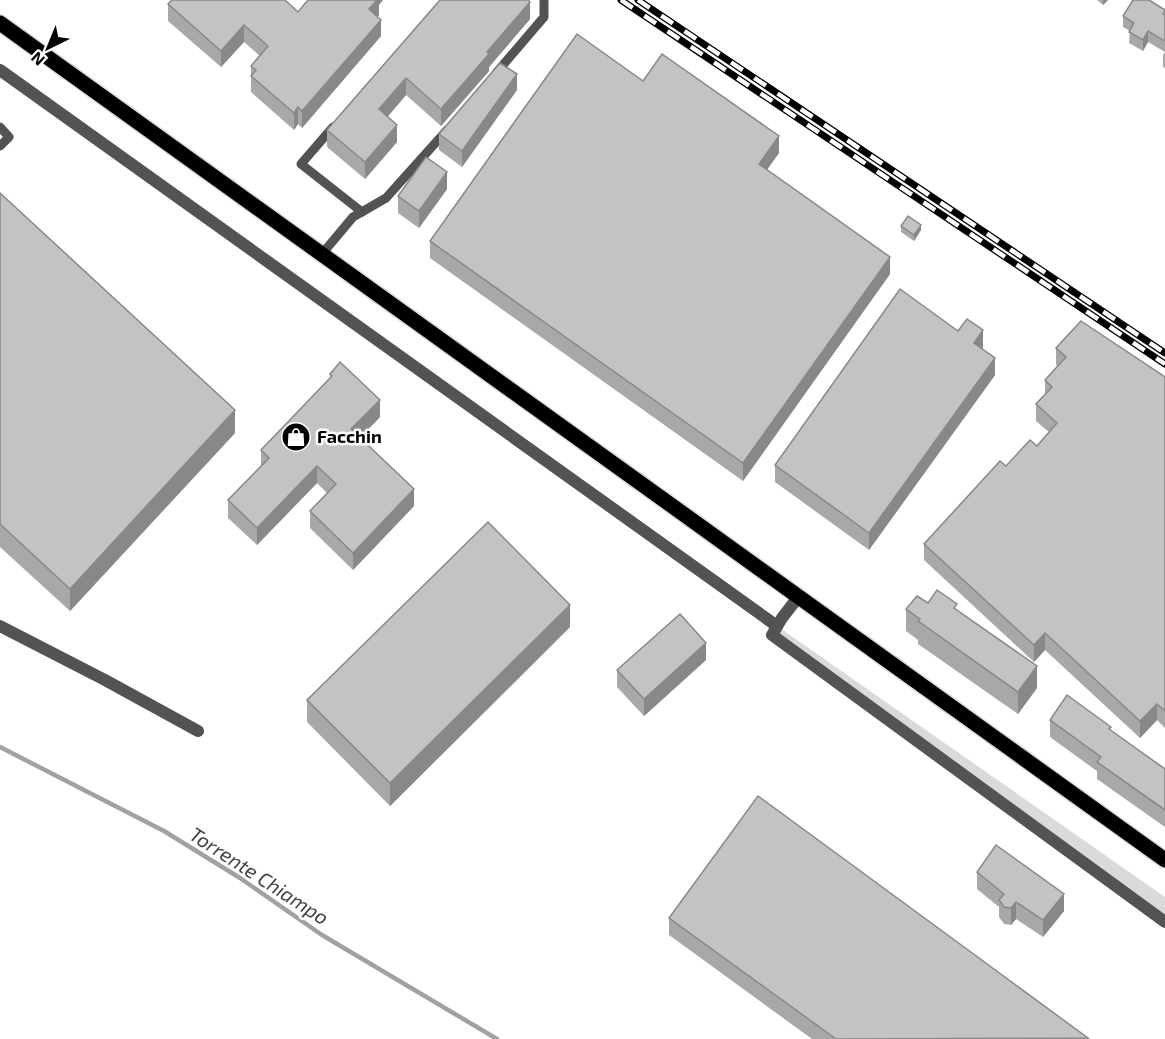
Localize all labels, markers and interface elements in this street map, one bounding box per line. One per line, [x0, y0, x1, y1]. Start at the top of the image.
north arrow [18, 18, 78, 78]
text: N [27, 48, 48, 70]
shop icon: Facchin [280, 421, 312, 453]
place label: Facchin [317, 425, 382, 447]
water label: Torrente Chiampo [186, 821, 334, 929]

